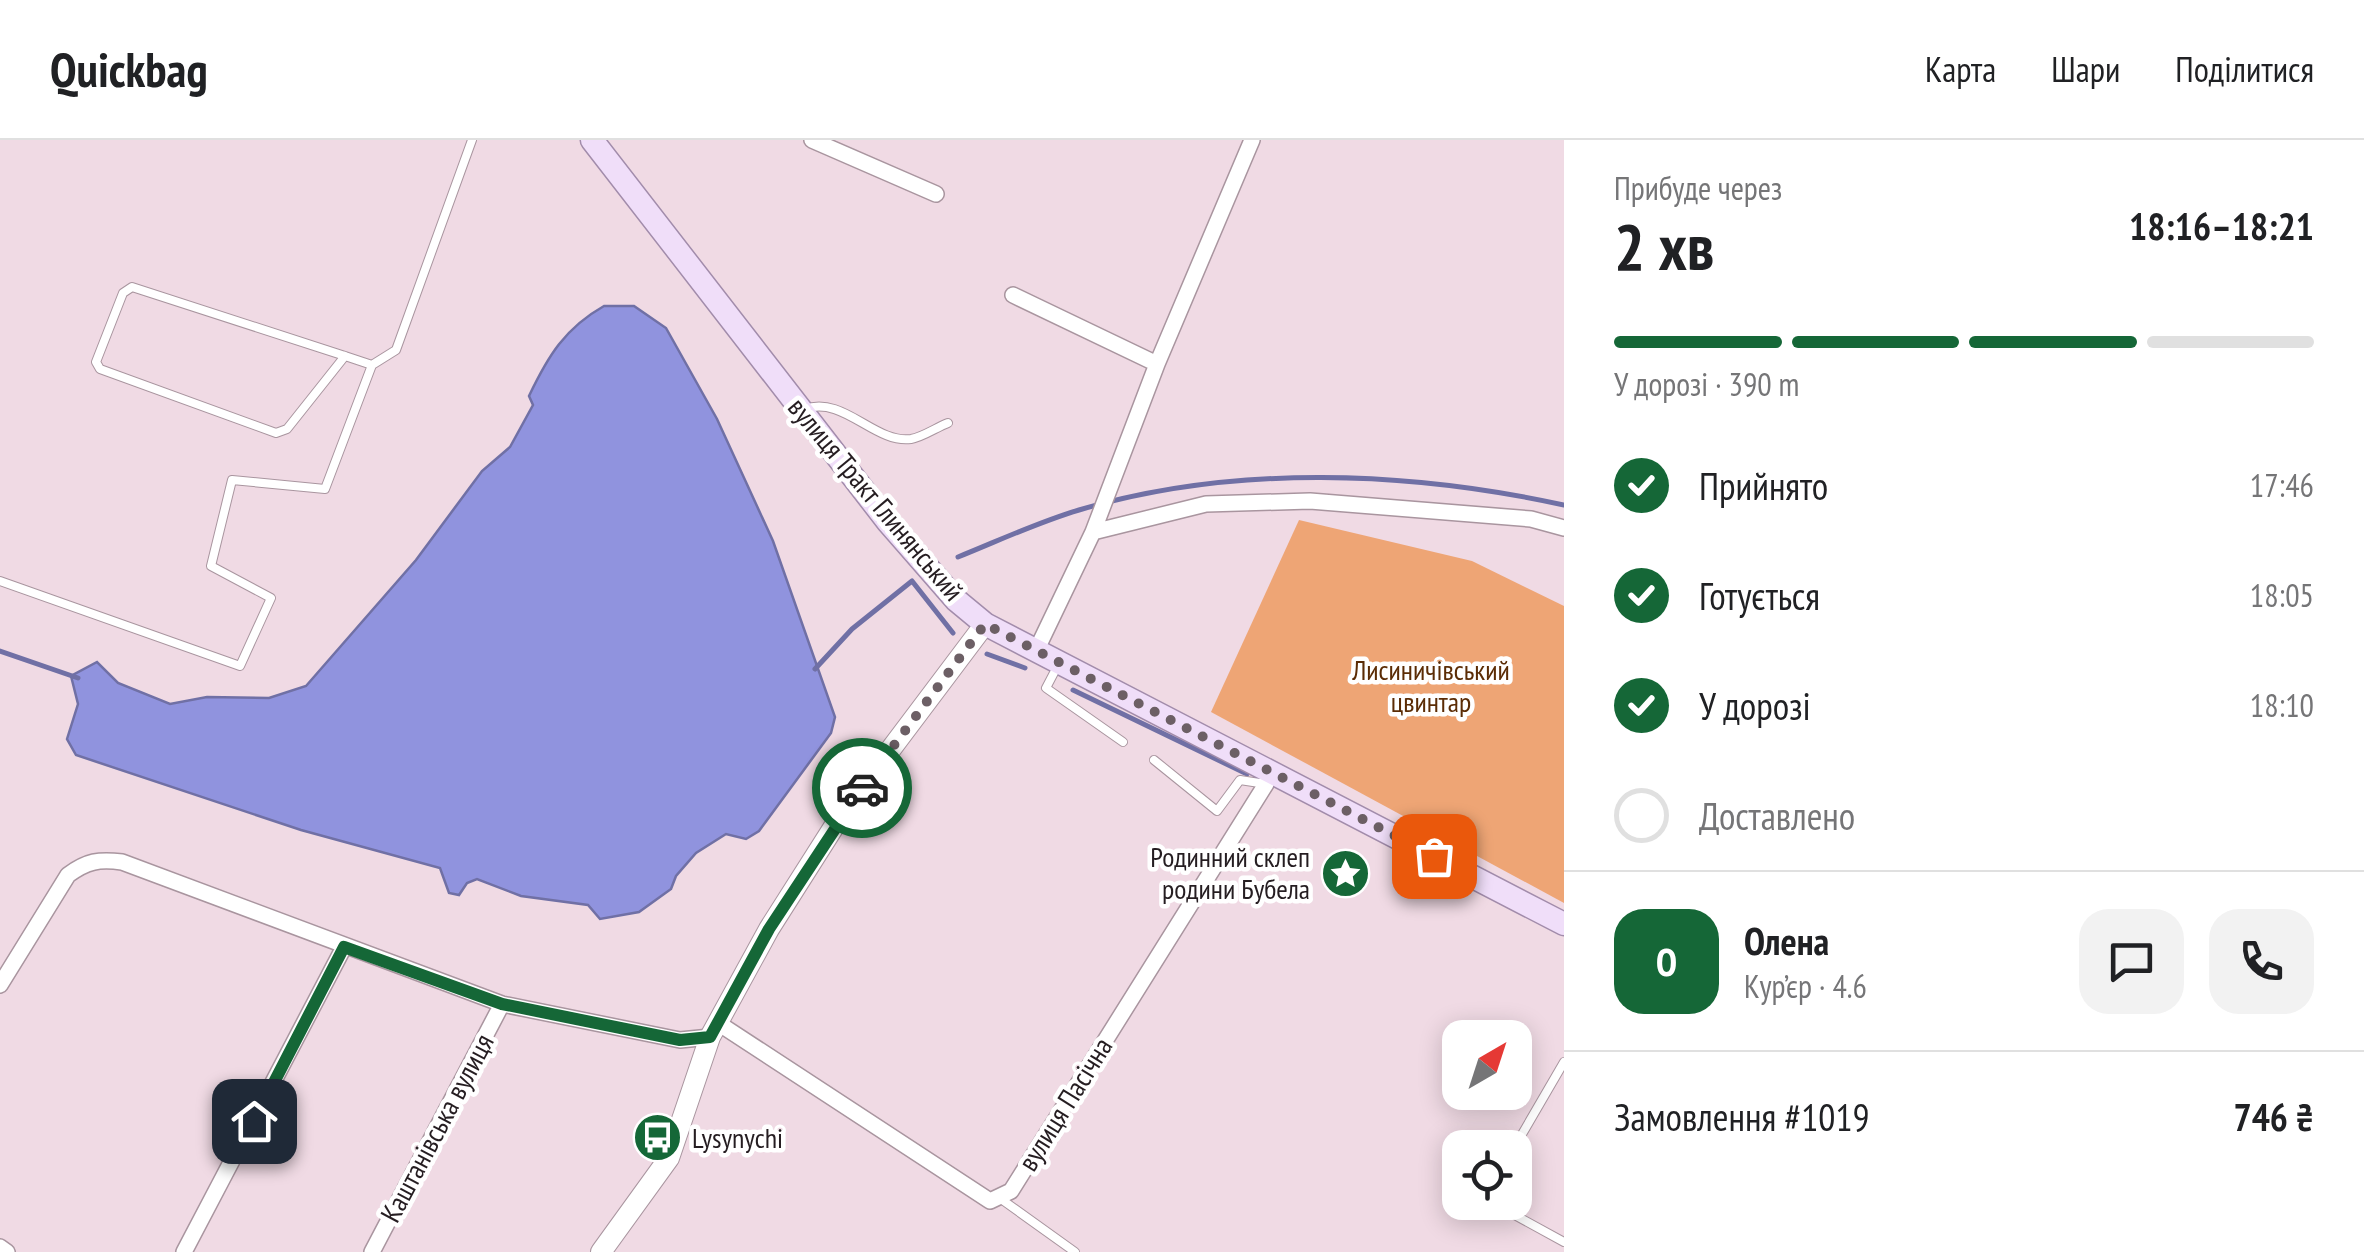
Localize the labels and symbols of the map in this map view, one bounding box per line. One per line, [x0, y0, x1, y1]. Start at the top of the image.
street label: вулиця Тракт Глинянський [780, 389, 972, 608]
park label: Лисиничівський цвинтар [1351, 651, 1510, 720]
courier [812, 738, 912, 838]
pin [1392, 814, 1477, 899]
place label: Родинний склеп родини Бубела [1150, 838, 1310, 907]
place icon: Родинний склеп родини Бубела [1319, 847, 1371, 899]
north arrow [1442, 1020, 1532, 1110]
street label: Каштанівська вулиця [371, 1027, 502, 1228]
street label: вулиця Пасічна [1009, 1030, 1120, 1177]
pin [212, 1079, 297, 1164]
bus stop icon: Lysynychi [631, 1112, 683, 1164]
place label: Lysynychi [692, 1119, 783, 1156]

